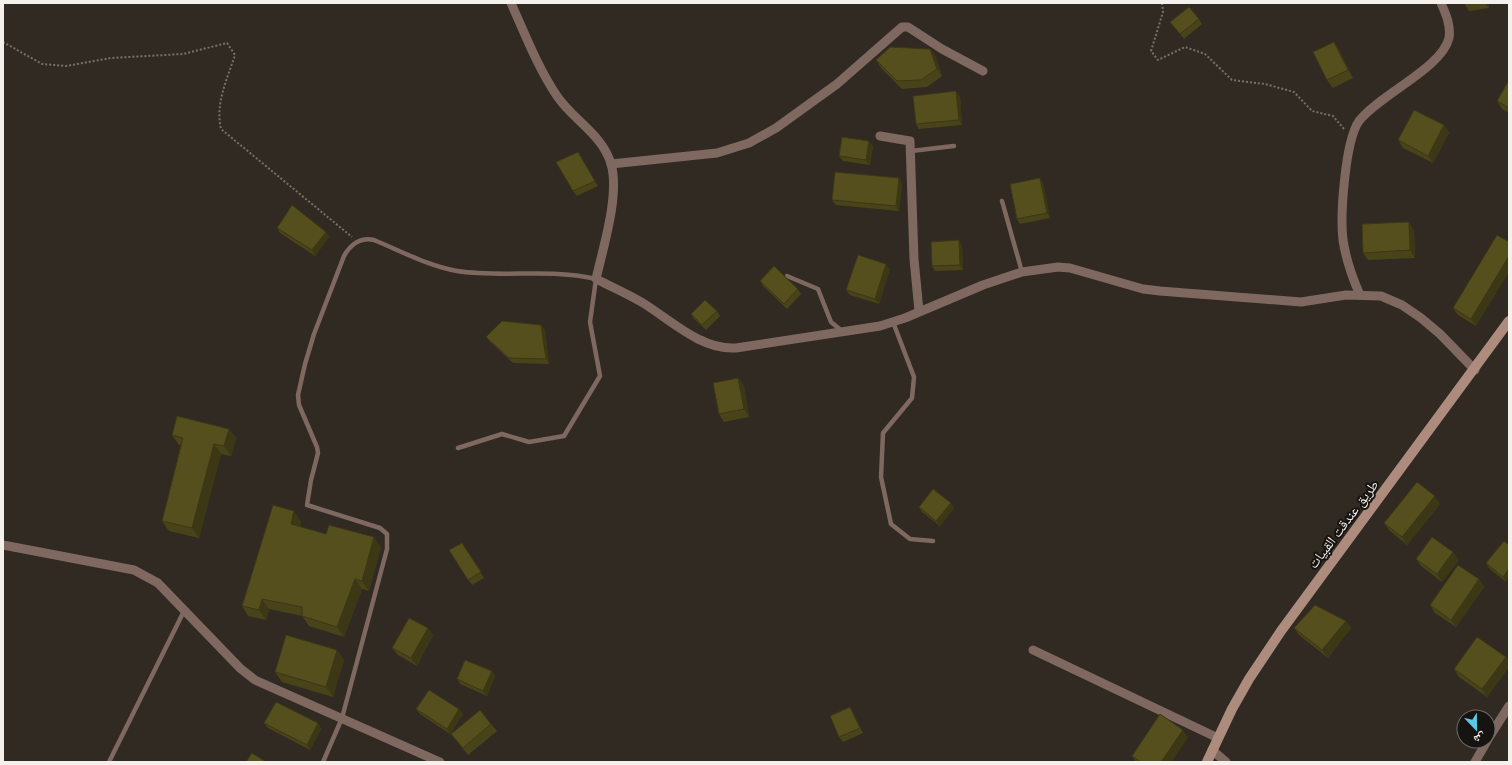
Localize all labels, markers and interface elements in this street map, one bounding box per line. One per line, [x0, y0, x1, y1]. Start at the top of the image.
street label: طريق عندقت القبيات [1304, 476, 1383, 572]
north arrow [1456, 709, 1496, 749]
text: ش [1471, 729, 1488, 747]

